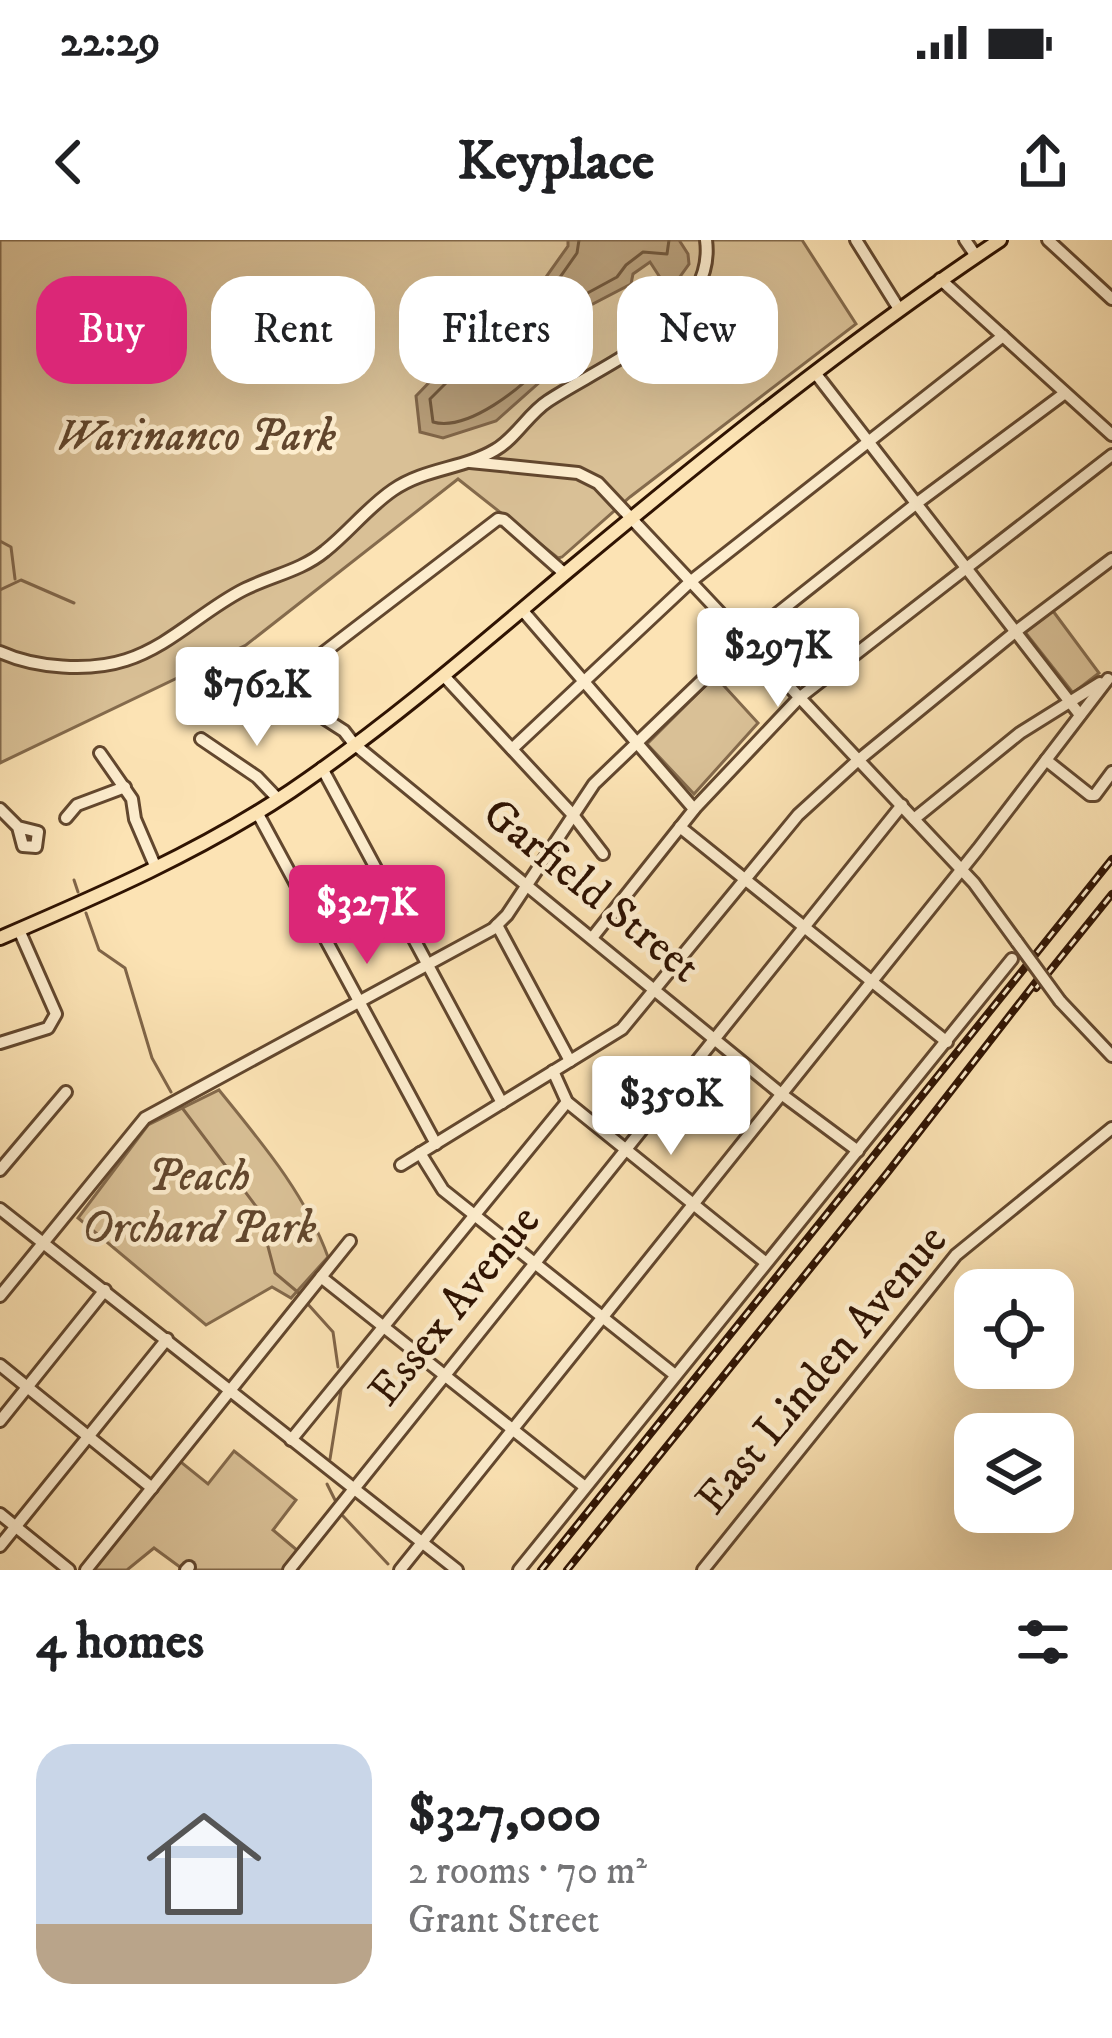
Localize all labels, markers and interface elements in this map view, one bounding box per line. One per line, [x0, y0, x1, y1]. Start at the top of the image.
text: 22:29 [60, 14, 161, 70]
icon: back [36, 129, 102, 195]
text: Keyplace [458, 129, 654, 196]
icon: share [1010, 129, 1076, 195]
chip: Buy [36, 276, 187, 384]
chip: Rent [211, 276, 375, 384]
chip: Filters [399, 276, 593, 384]
chip: New [617, 276, 778, 384]
park label: Warinanco Park [56, 409, 336, 465]
pin: $297K [694, 608, 862, 710]
text: $297K [724, 622, 832, 671]
pin: $762K [173, 647, 341, 749]
text: $762K [203, 661, 311, 710]
street label: Garfield Street [471, 786, 711, 996]
pin: $327K [283, 865, 451, 967]
text: $327K [316, 879, 418, 928]
pin: $350K [587, 1056, 755, 1158]
text: $350K [619, 1070, 723, 1119]
park label: Peach Orchard Park [82, 1149, 316, 1257]
street label: Essex Avenue [357, 1194, 553, 1418]
street label: East Linden Avenue [684, 1214, 960, 1526]
map controls [954, 1269, 1074, 1533]
button: locate [954, 1269, 1074, 1389]
button: layers [954, 1413, 1074, 1533]
icon: filters [1010, 1609, 1076, 1675]
text: 4 homes [36, 1610, 204, 1674]
text: $327,000 [408, 1783, 601, 1847]
icon: home [132, 1792, 276, 1936]
text: 2 rooms · 70 m² [408, 1847, 647, 1896]
text: Grant Street [408, 1896, 600, 1945]

